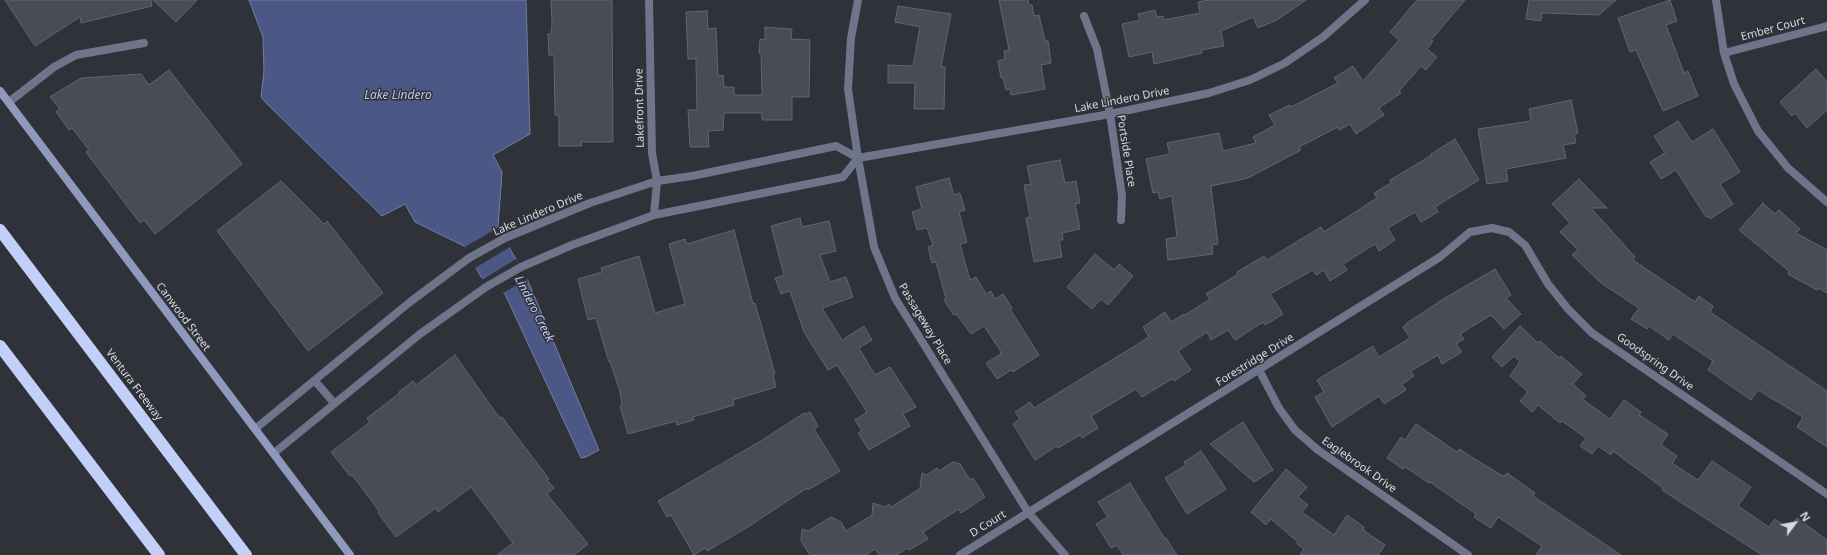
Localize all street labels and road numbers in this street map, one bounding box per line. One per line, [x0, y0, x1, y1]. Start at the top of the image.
street label: Ember Court [1740, 14, 1806, 44]
street label: Lakefront Drive [633, 68, 647, 148]
street label: Lake Lindero Drive [1073, 84, 1171, 116]
street label: Portside Place [1114, 114, 1138, 188]
street label: Lake Lindero Drive [491, 189, 585, 239]
street label: Canwood Street [153, 280, 213, 354]
street label: Passageway Place [895, 281, 955, 367]
street label: Goodspring Drive [1614, 330, 1696, 394]
street label: Forestridge Drive [1214, 331, 1296, 389]
street label: Ventura Freeway [103, 347, 165, 423]
street label: Eaglebrook Drive [1319, 434, 1399, 496]
street label: D Court [968, 508, 1008, 540]

